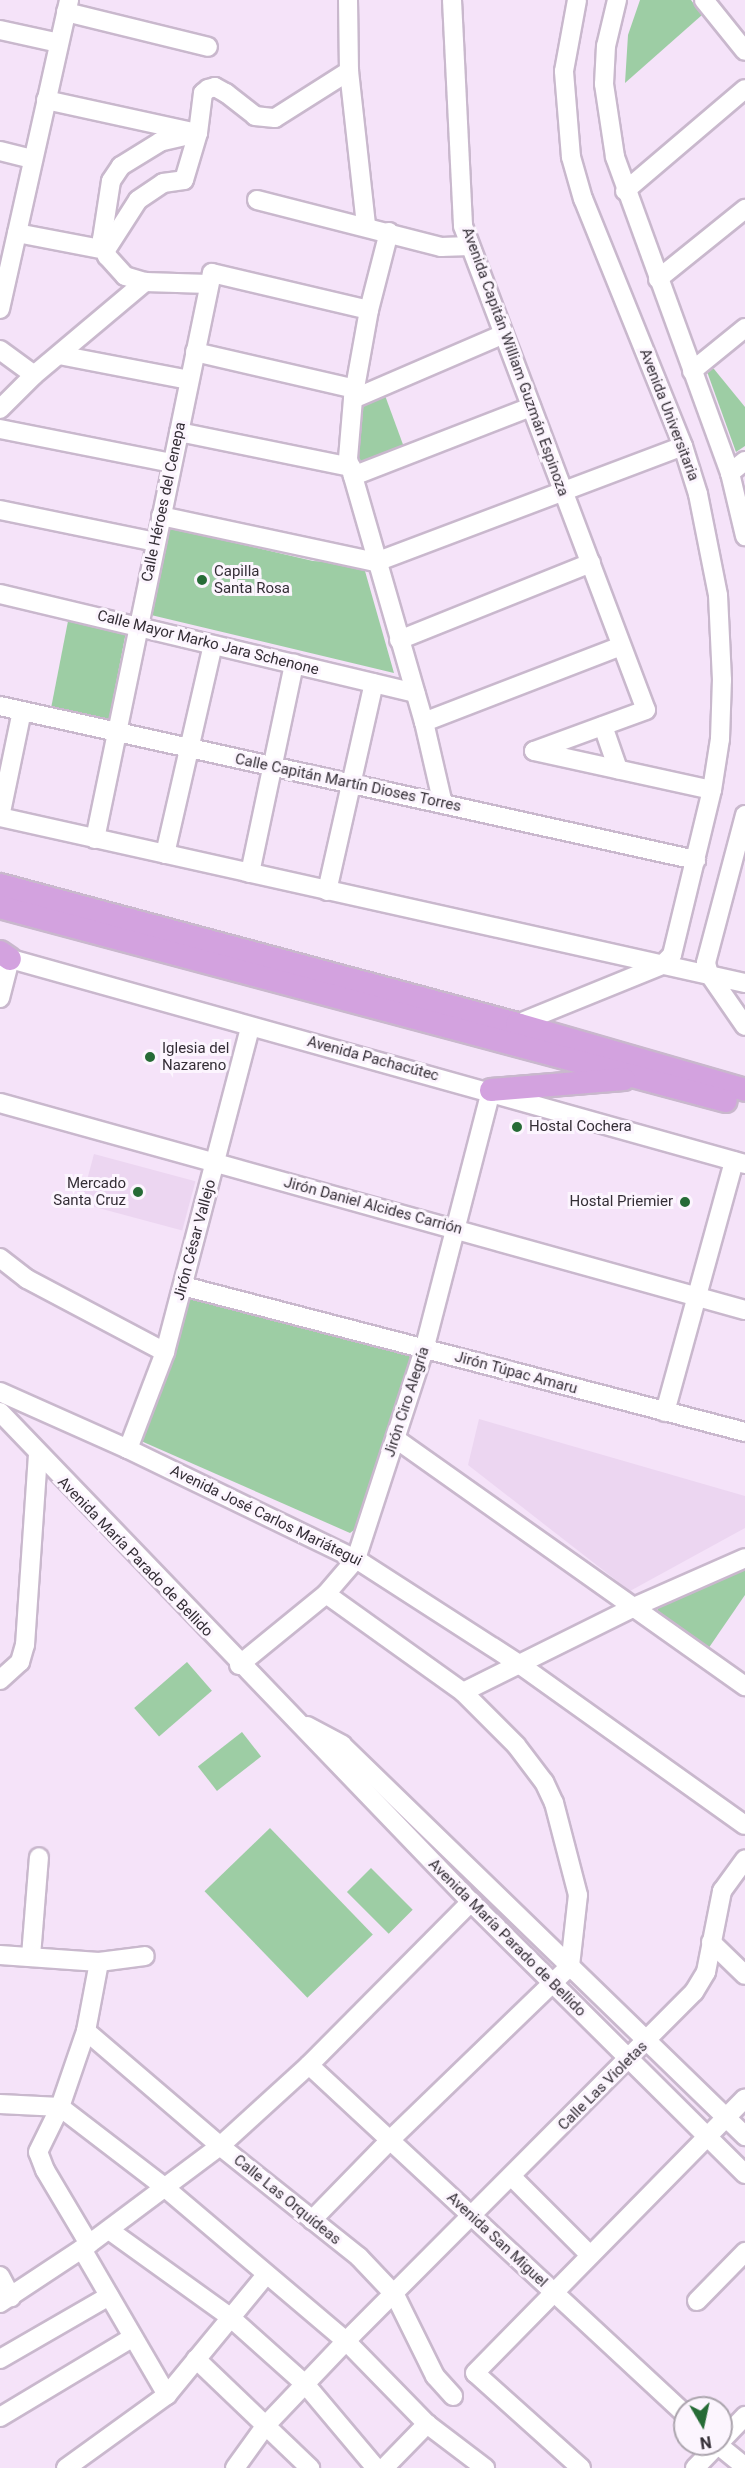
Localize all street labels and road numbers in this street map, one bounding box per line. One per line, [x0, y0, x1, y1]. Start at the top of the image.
street label: Avenida Capitán William Guzmán Espinoza [458, 225, 572, 499]
street label: Avenida Universitaria [636, 346, 702, 484]
street label: Calle Héroes del Cenepa [138, 421, 190, 583]
street label: Calle Mayor Marko Jara Schenone [95, 607, 321, 679]
street label: Calle Capitán Martín Dioses Torres [233, 750, 463, 816]
street label: Avenida Pachacútec [305, 1033, 441, 1085]
street label: Jirón Daniel Alcides Carrión [282, 1173, 464, 1239]
street label: Jirón César Vallejo [170, 1177, 220, 1303]
street label: Jirón Ciro Alegría [381, 1345, 433, 1459]
street label: Jirón Túpac Amaru [453, 1348, 579, 1398]
street label: Avenida José Carlos Mariátegui [167, 1462, 365, 1570]
street label: Avenida María Parado de Bellido [54, 1473, 216, 1641]
street label: Avenida María Parado de Bellido [424, 1855, 590, 2021]
street label: Calle Las Violetas [555, 2038, 651, 2134]
street label: Calle Las Orquídeas [230, 2151, 344, 2249]
street label: Avenida San Miguel [443, 2189, 551, 2291]

